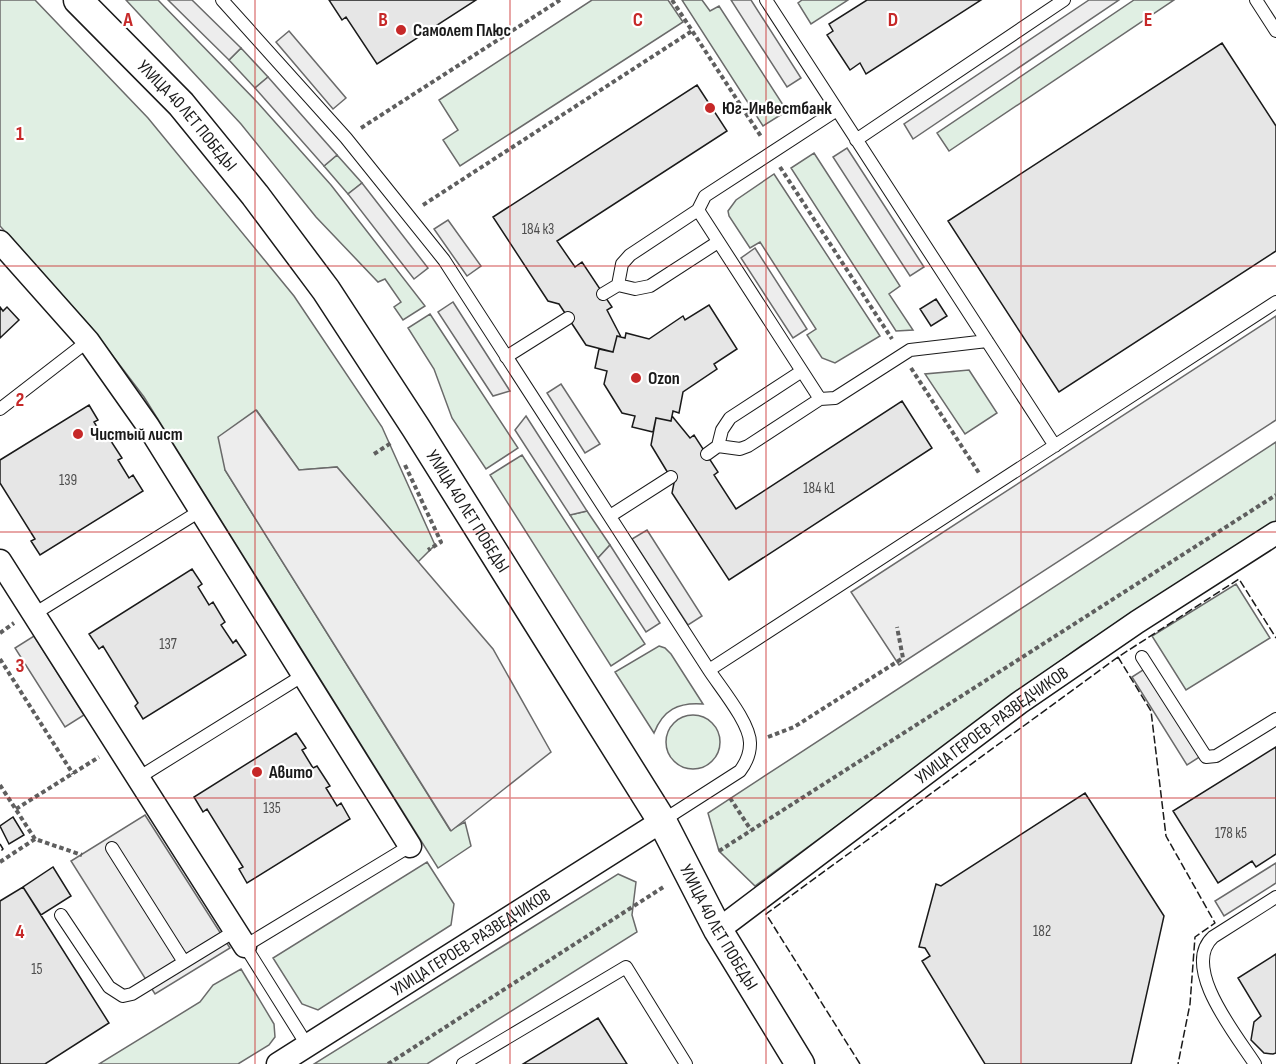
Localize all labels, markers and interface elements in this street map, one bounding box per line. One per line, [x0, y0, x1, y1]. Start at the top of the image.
text: A [122, 8, 133, 32]
text: B [378, 8, 388, 32]
text: C [633, 8, 643, 32]
text: D [888, 8, 898, 32]
text: E [1144, 8, 1152, 32]
place label: Самолет Плюс [413, 20, 511, 41]
marker: Самолет Плюс [394, 23, 408, 37]
street label: УЛИЦА 40 ЛЕТ ПОБЕДЫ [133, 56, 241, 175]
place label: Юг-Инвестбанк [722, 98, 832, 119]
marker: Юг-Инвестбанк [703, 101, 717, 115]
text: 1 [16, 122, 24, 146]
house number: 184 к3 [522, 220, 554, 239]
place label: Ozon [648, 368, 680, 389]
marker: Ozon [629, 371, 643, 385]
text: 2 [16, 388, 24, 412]
place label: Чистый лист [90, 424, 183, 445]
marker: Чистый лист [71, 427, 85, 441]
street label: УЛИЦА 40 ЛЕТ ПОБЕДЫ [422, 446, 514, 576]
house number: 139 [59, 471, 77, 490]
house number: 184 к1 [803, 479, 836, 498]
house number: 137 [159, 635, 177, 654]
text: 3 [16, 654, 25, 678]
street label: УЛИЦА ГЕРОЕВ-РАЗВЕДЧИКОВ [911, 662, 1072, 788]
place label: Авито [268, 762, 313, 783]
marker: Авито [250, 765, 264, 779]
house number: 135 [263, 799, 281, 818]
house number: 178 к5 [1215, 824, 1247, 843]
street label: УЛИЦА 40 ЛЕТ ПОБЕДЫ [676, 861, 762, 994]
street label: УЛИЦА ГЕРОЕВ-РАЗВЕДЧИКОВ [387, 884, 554, 1000]
text: 4 [15, 920, 25, 944]
house number: 182 [1033, 922, 1051, 941]
house number: 15 [31, 960, 43, 979]

